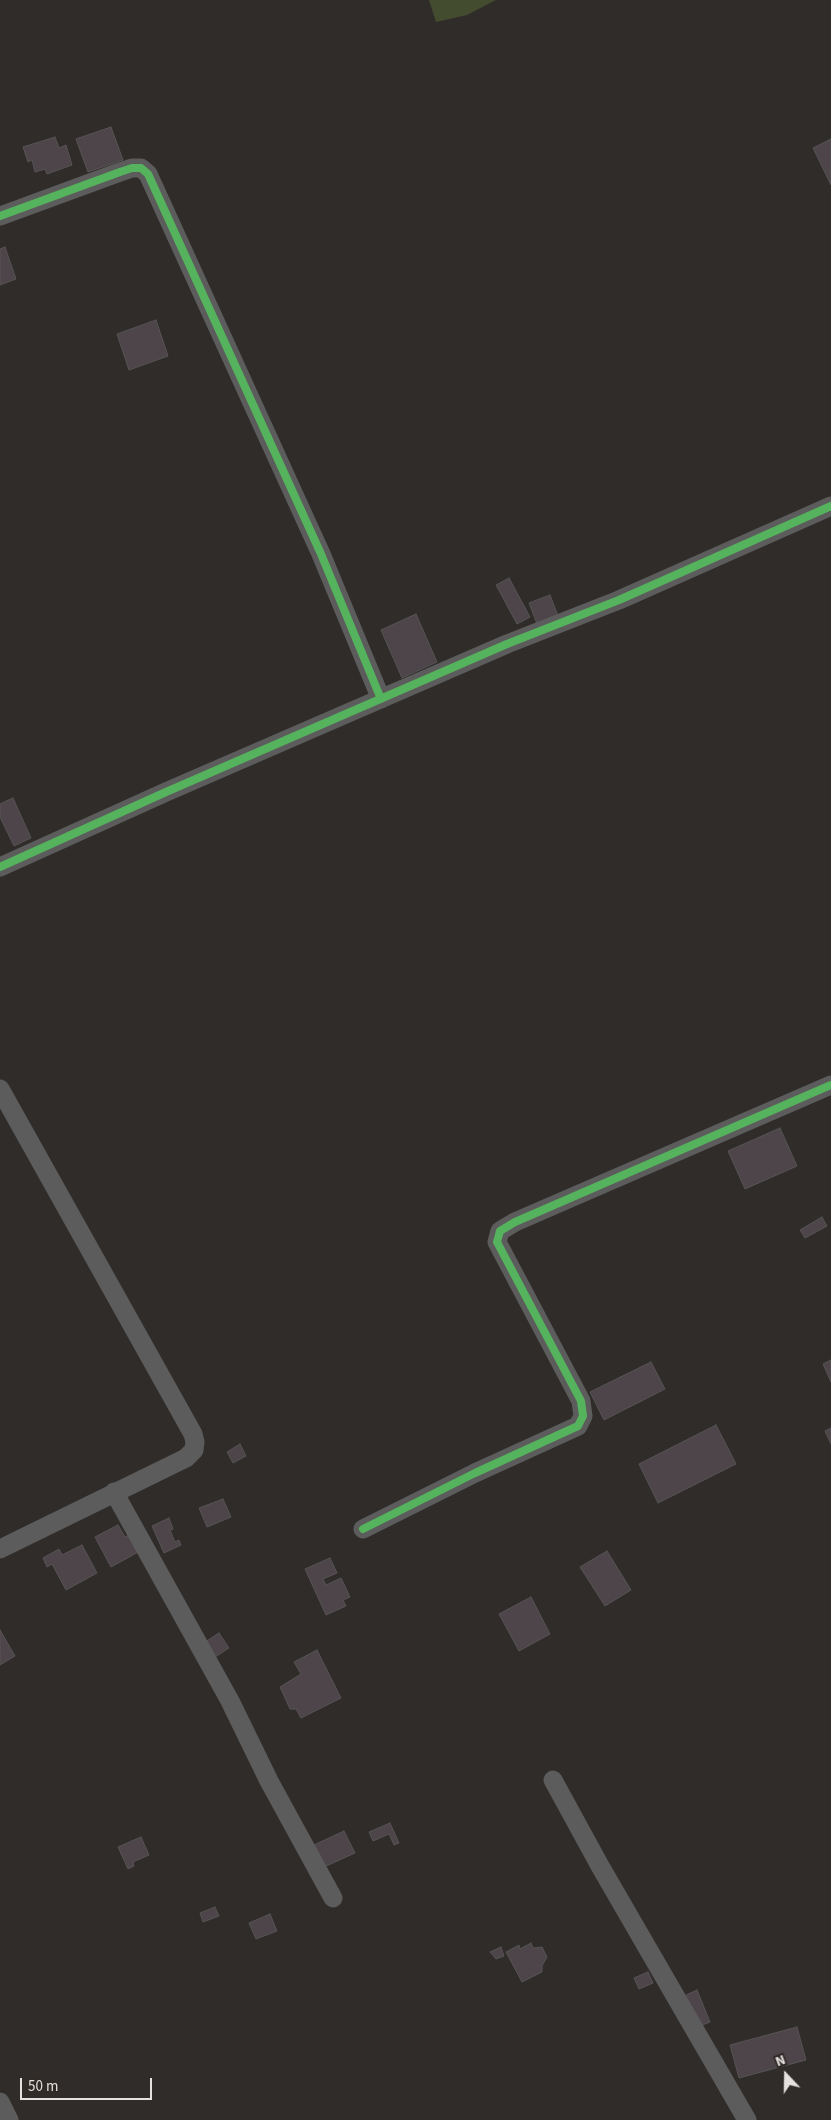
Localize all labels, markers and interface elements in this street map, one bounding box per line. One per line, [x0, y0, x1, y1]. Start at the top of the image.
north arrow [761, 2050, 811, 2100]
text: N [773, 2050, 789, 2072]
scale bar [22, 2068, 155, 2100]
text: 50 m [28, 2076, 58, 2097]

